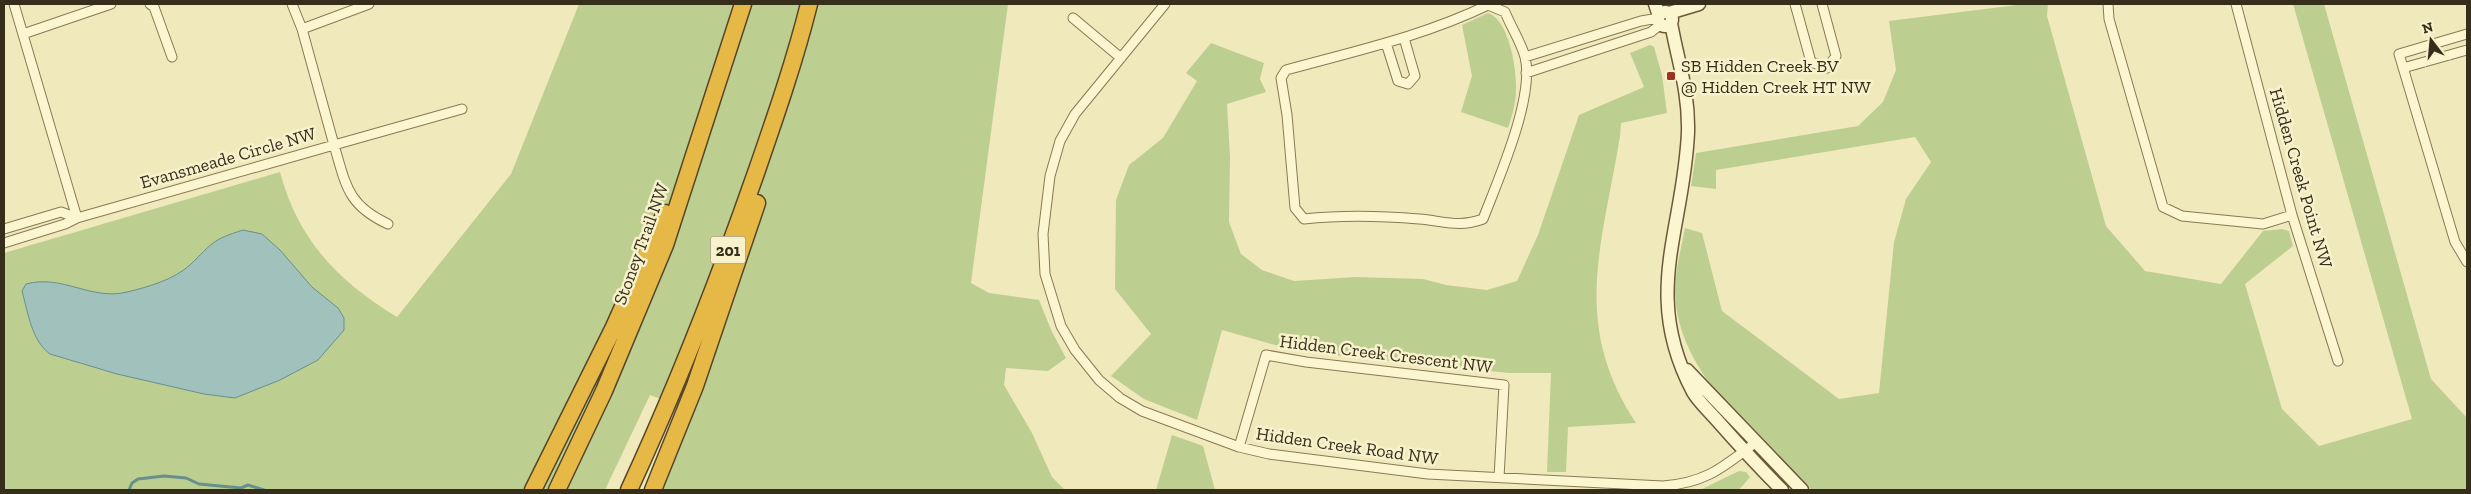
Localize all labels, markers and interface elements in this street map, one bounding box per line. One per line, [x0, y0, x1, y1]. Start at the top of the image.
north arrow [2406, 15, 2456, 65]
text: N [2420, 18, 2435, 38]
place label: SB Hidden Creek BV @ Hidden Creek HT NW [1681, 55, 1871, 98]
marker: SB Hidden Creek BV @ Hidden Creek HT NW [1665, 70, 1677, 82]
street label: Hidden Creek Point NW [2265, 85, 2337, 271]
street label: Evansmeade Circle NW [138, 122, 319, 194]
street label: Stoney Trail NW [609, 180, 673, 308]
road number: 201 [710, 236, 746, 264]
street label: Hidden Creek Crescent NW [1278, 330, 1494, 378]
street label: Hidden Creek Road NW [1255, 422, 1440, 470]

